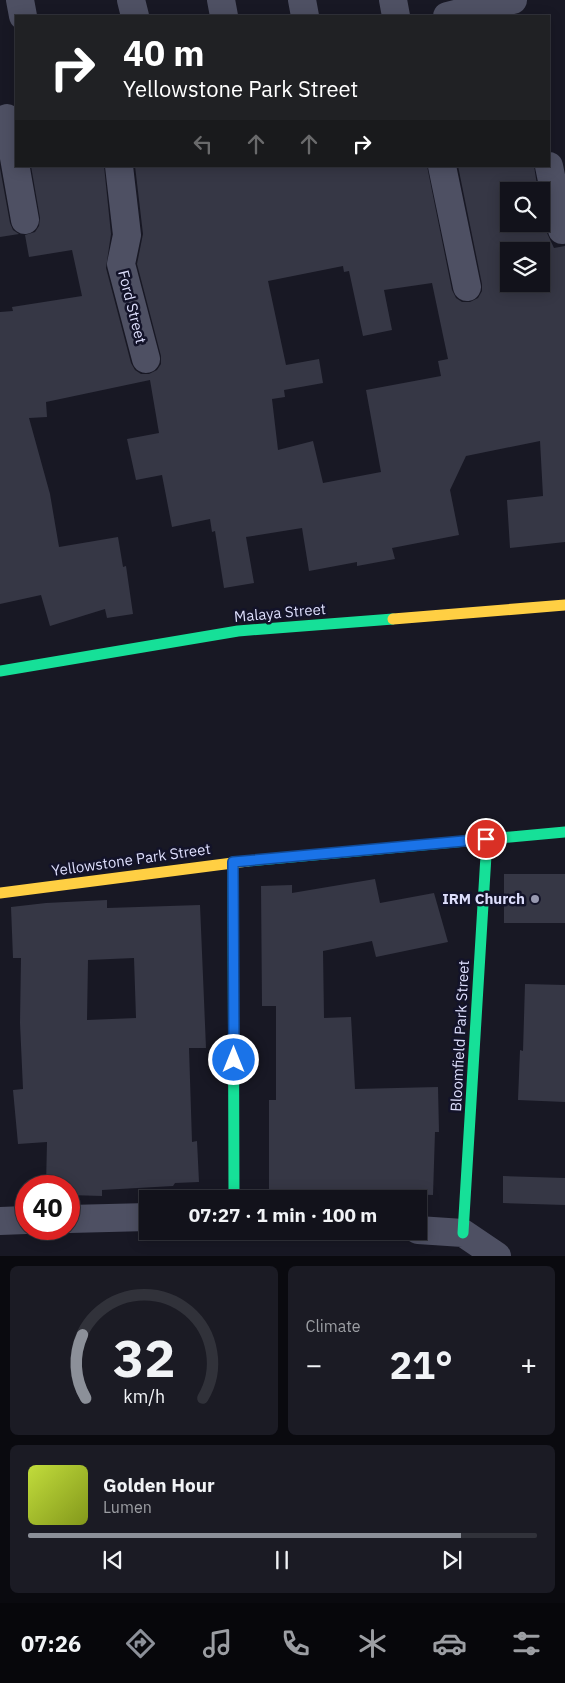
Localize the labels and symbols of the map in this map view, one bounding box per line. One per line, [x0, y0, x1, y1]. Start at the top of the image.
street label: Ford Street [114, 268, 151, 346]
street label: Malaya Street [233, 599, 327, 626]
pin [465, 818, 507, 860]
street label: Yellowstone Park Street [50, 839, 212, 880]
place label: IRM Church [442, 889, 525, 908]
marker: IRM Church [529, 893, 541, 905]
street label: Bloomfield Park Street [446, 960, 473, 1112]
position arrow [207, 1033, 259, 1085]
speed limit sign: 40 [15, 1175, 80, 1240]

